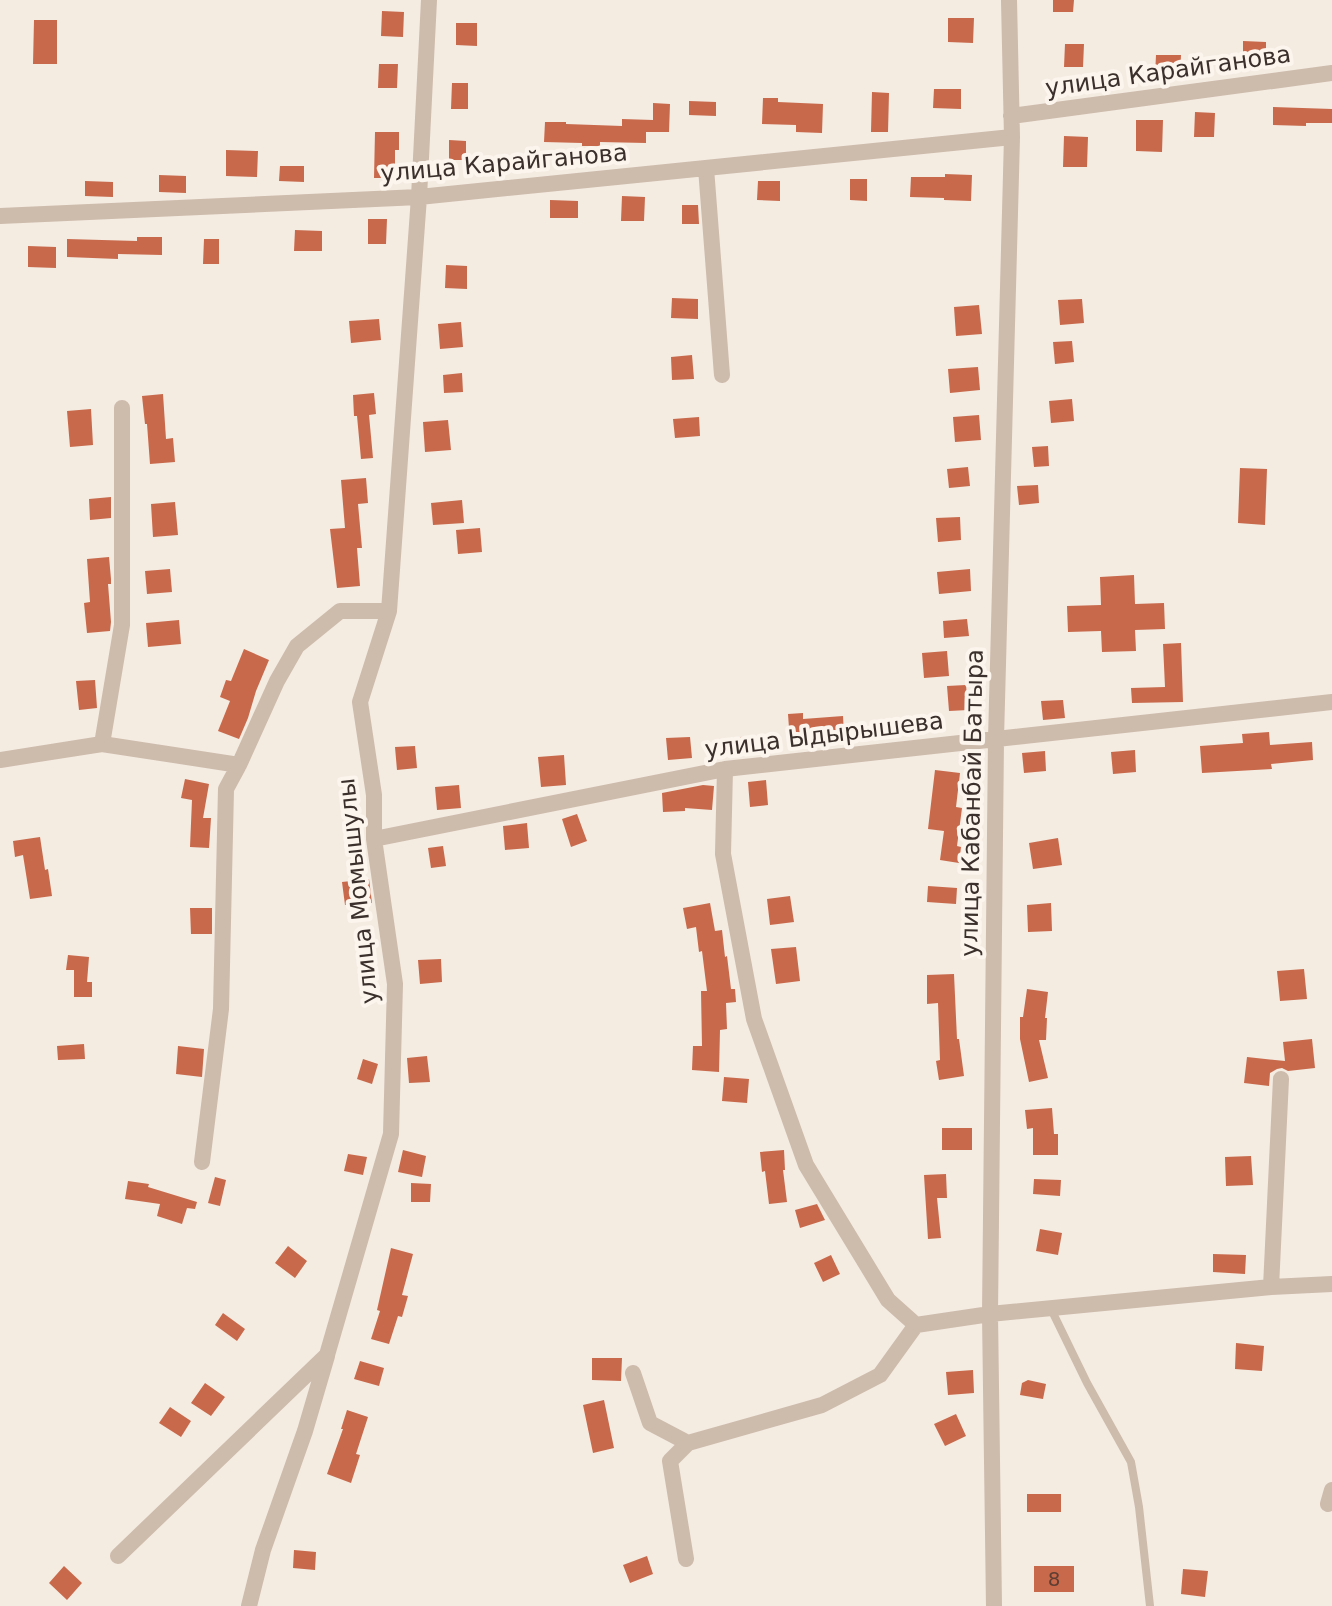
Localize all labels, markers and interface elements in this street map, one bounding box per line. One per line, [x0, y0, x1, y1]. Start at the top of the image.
street label: улица Карайганова [1043, 40, 1293, 102]
street label: улица Карайганова [379, 138, 629, 188]
street label: улица Кабанбай Батыра [955, 649, 989, 957]
street label: улица Ыдырышева [703, 706, 945, 764]
street label: улица Момышулы [332, 777, 384, 1005]
house number: 8 [1048, 1567, 1060, 1591]

